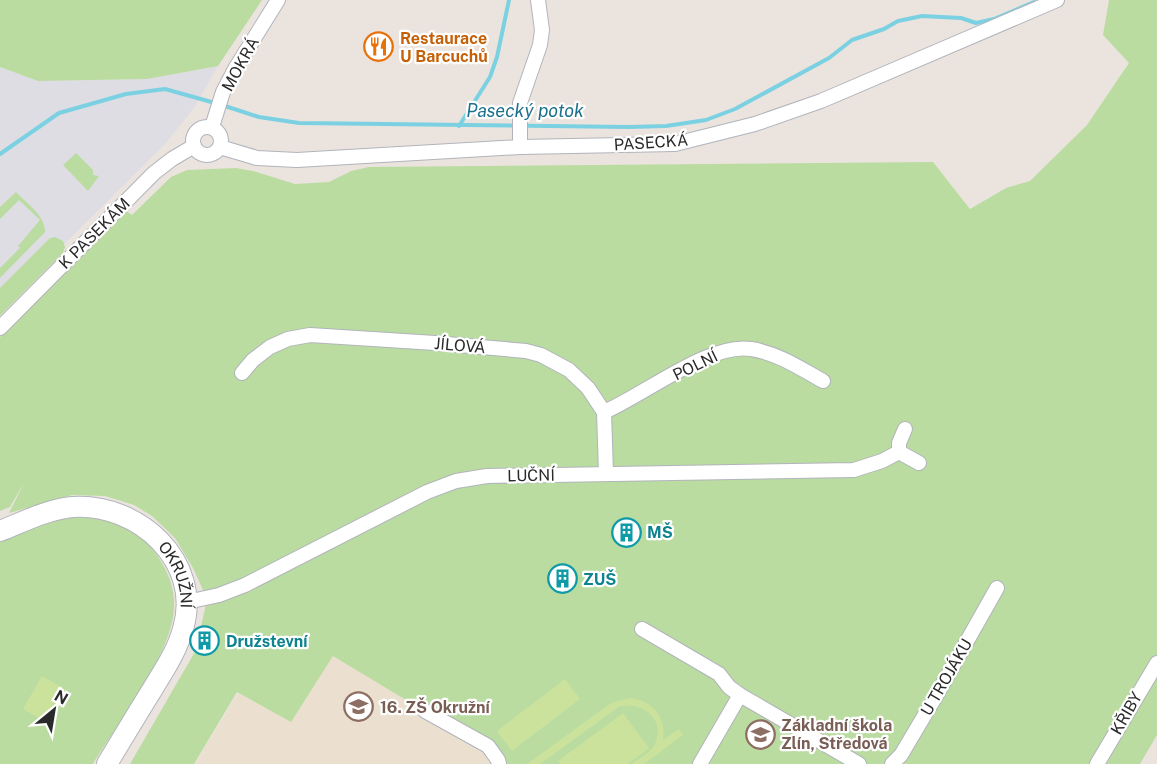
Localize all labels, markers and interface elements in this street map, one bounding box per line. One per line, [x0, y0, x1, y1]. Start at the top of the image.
place label: Restaurace U Barcuchů [400, 29, 488, 66]
restaurant icon: Restaurace U Barcuchů [363, 31, 395, 63]
street label: MOKRÁ [217, 33, 263, 95]
water label: Pasecký potok [466, 100, 584, 121]
street label: PASECKÁ [613, 129, 689, 155]
street label: K PASEKÁM [54, 193, 134, 273]
street label: JÍLOVÁ [433, 333, 487, 357]
street label: POLNÍ [669, 345, 721, 384]
street label: LUČNÍ [507, 465, 555, 485]
building icon: MŠ [610, 516, 642, 548]
place label: MŠ [647, 522, 673, 542]
street label: OKRUŽNÍ [154, 537, 197, 609]
building icon: ZUŠ [546, 563, 578, 595]
place label: ZUŠ [583, 569, 616, 589]
building icon: Družstevní [189, 625, 221, 657]
place label: Družstevní [226, 632, 308, 651]
street label: U TROJÁKU [916, 635, 976, 719]
north arrow [24, 680, 84, 740]
text: N [51, 686, 71, 709]
street label: KŘIBY [1106, 688, 1146, 738]
school or university icon: 16. ZŠ Okružní [343, 691, 375, 723]
place label: 16. ZŠ Okružní [380, 697, 491, 717]
place label: Základní škola Zlín, Středová [781, 716, 892, 753]
school or university icon: Základní škola Zlín, Středová [744, 718, 776, 750]

